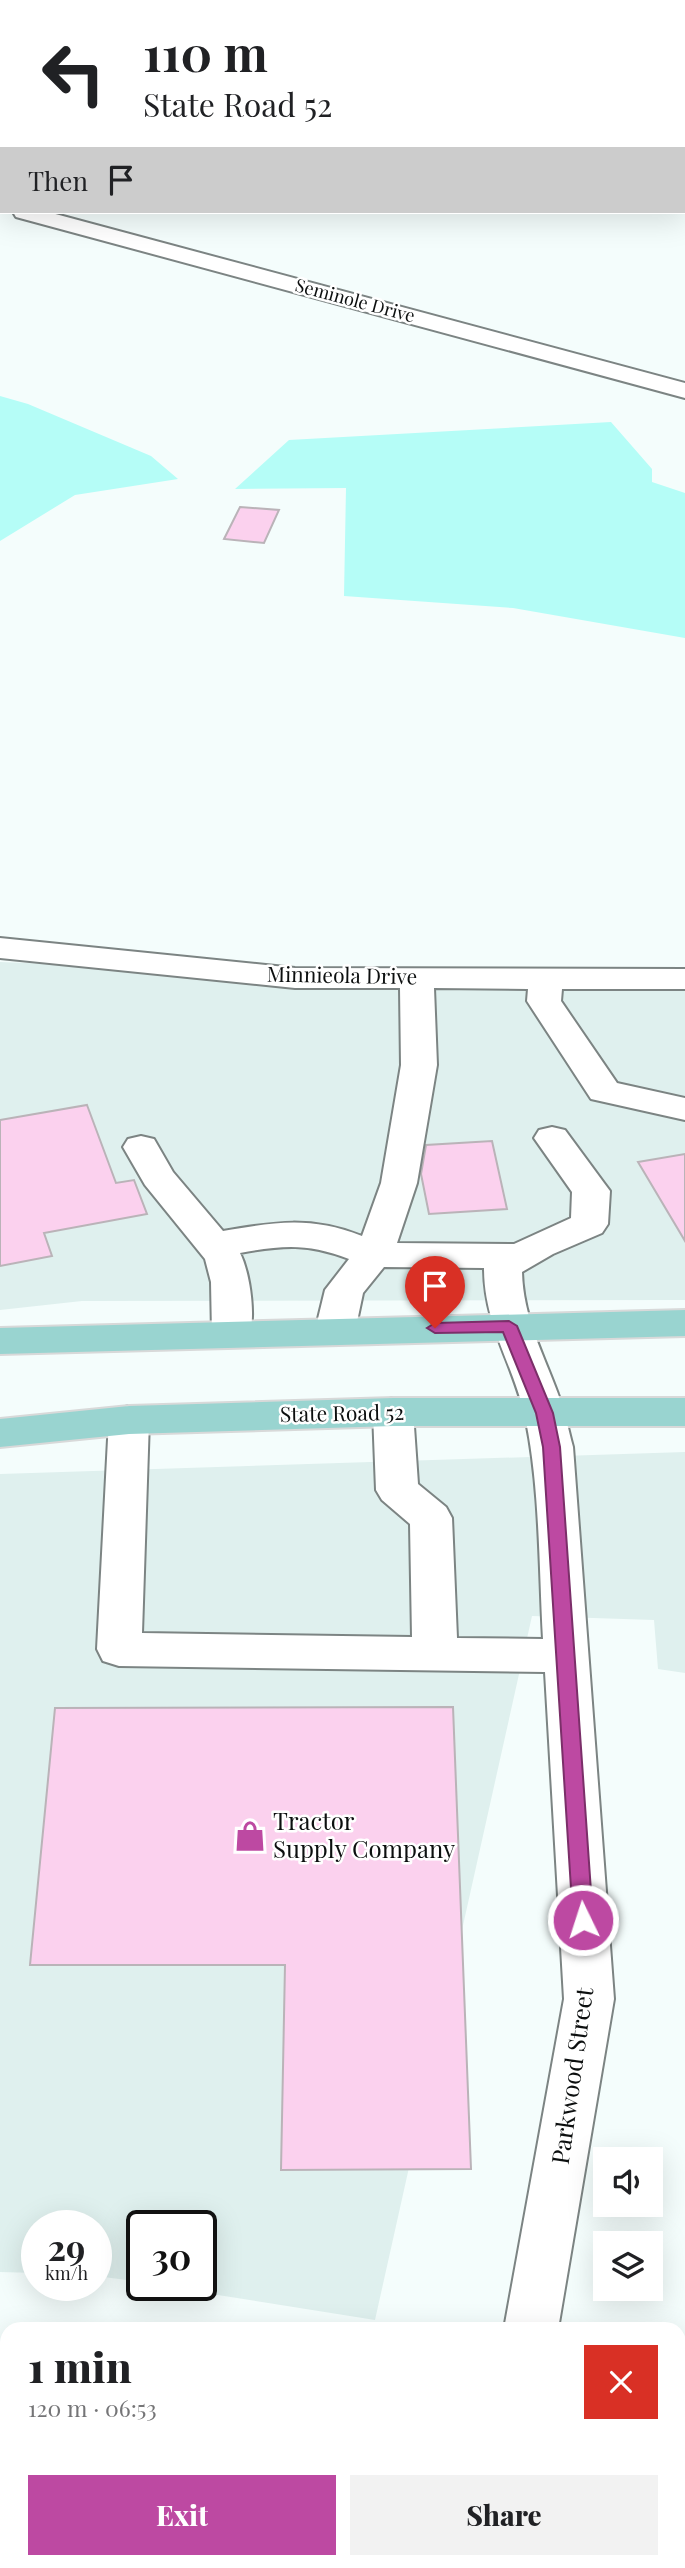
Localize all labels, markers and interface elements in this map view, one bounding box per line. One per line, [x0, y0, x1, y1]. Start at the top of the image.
text: 110 m [143, 19, 268, 84]
icon: left [28, 28, 119, 119]
text: State Road 52 [143, 82, 332, 125]
icon: arrive [102, 161, 140, 199]
text: Then [28, 163, 88, 198]
street label: Seminole Drive [293, 273, 418, 328]
street label: Minnieola Drive [267, 959, 417, 989]
pin [405, 1256, 465, 1328]
icon: arrive [416, 1267, 454, 1305]
street label: State Road 52 [280, 1397, 404, 1427]
place label: Tractor Supply Company [273, 1804, 455, 1864]
shop icon: Tractor Supply Company [233, 1819, 267, 1853]
position arrow [546, 1883, 620, 1957]
street label: Parkwood Street [543, 1985, 599, 2166]
map controls [593, 2147, 663, 2301]
button: sound [593, 2147, 663, 2217]
speed limit sign: 30 [126, 2210, 217, 2301]
text: 29 [48, 2223, 85, 2270]
button: layers [593, 2231, 663, 2301]
text: km/h [45, 2261, 88, 2285]
text: 1 min [28, 2338, 132, 2394]
button: close [584, 2345, 658, 2419]
text: 120 m · 06:53 [28, 2392, 157, 2423]
button: Exit [28, 2475, 336, 2555]
button: Share [350, 2475, 658, 2555]

